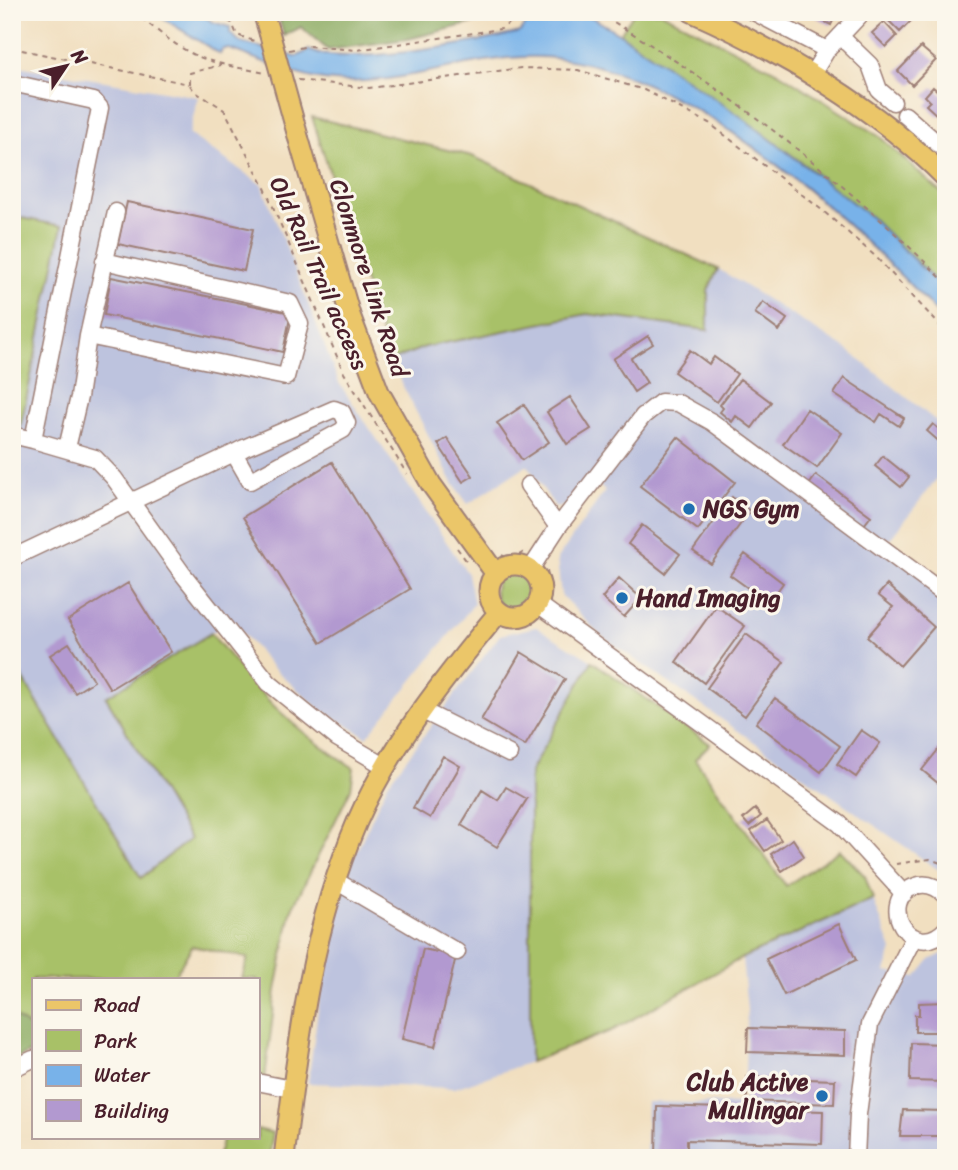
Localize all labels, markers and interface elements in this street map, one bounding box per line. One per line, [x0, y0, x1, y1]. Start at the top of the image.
north arrow [32, 32, 102, 102]
text: N [62, 41, 97, 72]
street label: Old Rail Trail access [257, 169, 381, 377]
street label: Clonmore Link Road [317, 173, 422, 385]
place label: NGS Gym [702, 488, 799, 530]
marker: NGS Gym [681, 501, 697, 517]
place label: Hand Imaging [636, 577, 781, 619]
marker: Hand Imaging [614, 590, 630, 606]
legend [32, 978, 259, 1138]
text: Road [94, 986, 141, 1024]
text: Park [94, 1022, 137, 1060]
text: Water [94, 1056, 151, 1094]
place label: Club Active Mullingar [686, 1061, 810, 1131]
marker: Club Active Mullingar [814, 1088, 830, 1104]
text: Building [94, 1092, 170, 1130]

